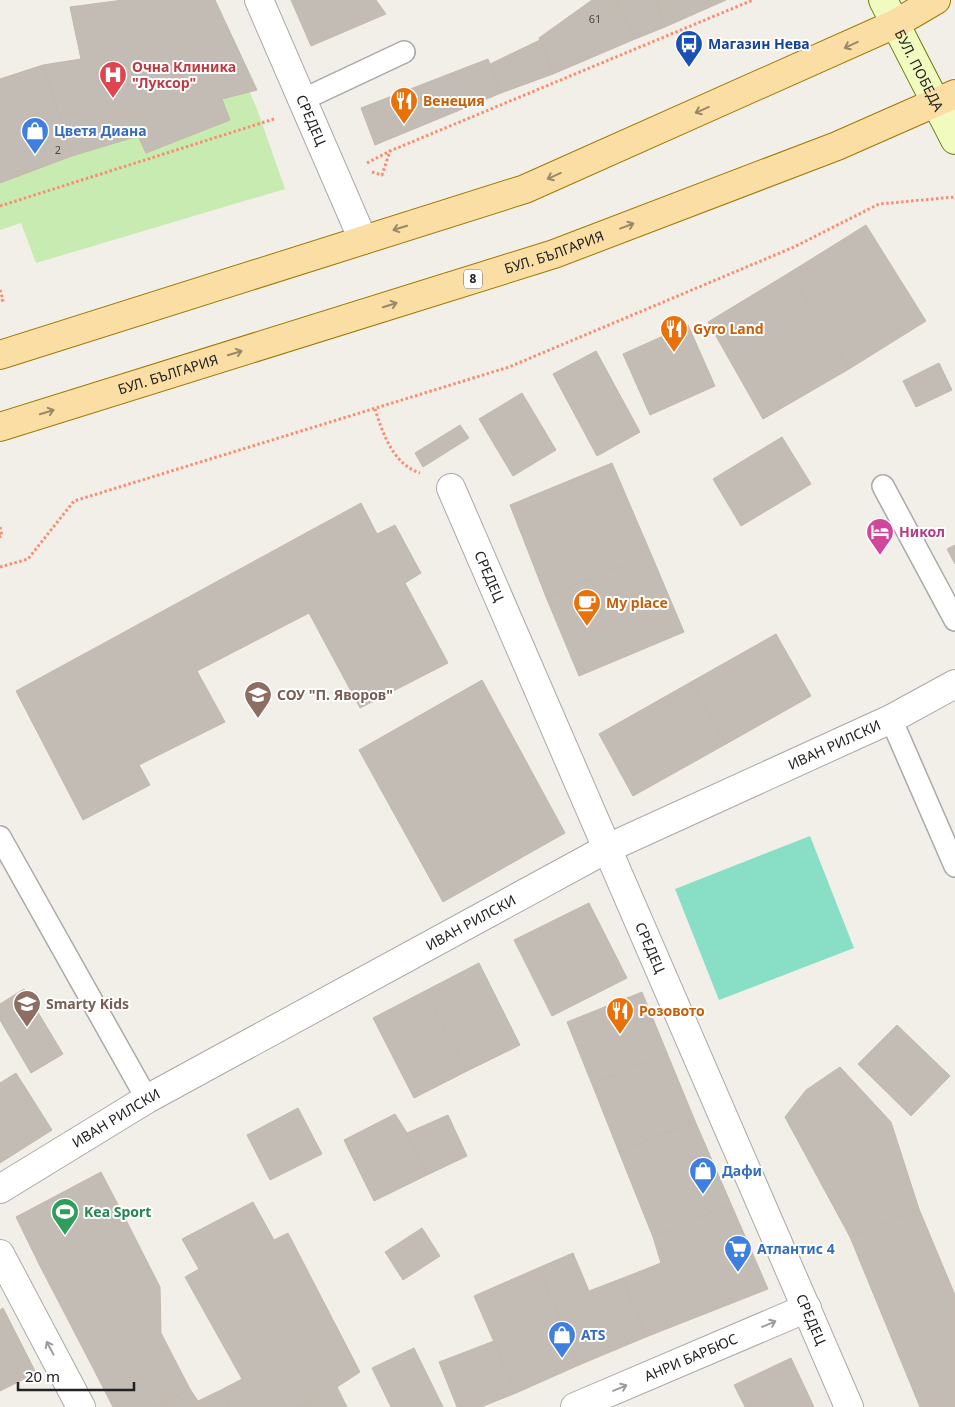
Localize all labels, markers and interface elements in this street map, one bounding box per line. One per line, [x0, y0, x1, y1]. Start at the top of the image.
house number: 61 [589, 11, 601, 26]
street label: БУЛ. ПОБЕДА [891, 26, 949, 114]
bus stop icon: Магазин Нева [674, 29, 704, 68]
place label: Магазин Нева [708, 34, 810, 53]
one-way arrow [844, 40, 859, 50]
place label: Очна Клиника "Луксор" [132, 57, 236, 92]
hospital icon: Очна Клиника "Луксор" [98, 60, 128, 99]
restaurant icon: Венеция [389, 86, 419, 125]
place label: Венеция [423, 91, 485, 110]
street label: СРЕДЕЦ [292, 92, 331, 149]
one-way arrow [695, 106, 710, 116]
shop icon: Цветя Диана [20, 116, 50, 155]
place label: Цветя Диана [54, 121, 147, 140]
house number: 2 [55, 142, 61, 157]
one-way arrow [547, 172, 562, 182]
one-way arrow [619, 221, 634, 230]
one-way arrow [392, 224, 408, 234]
street label: БУЛ. БЪЛГАРИЯ [502, 226, 606, 278]
road number: 8 [464, 270, 482, 288]
one-way arrow [382, 300, 398, 309]
restaurant icon: Gyro Land [659, 314, 689, 353]
place label: Gyro Land [693, 319, 764, 338]
one-way arrow [227, 348, 243, 358]
street label: БУЛ. БЪЛГАРИЯ [115, 349, 220, 399]
one-way arrow [38, 407, 54, 417]
hotel icon: Никол [865, 517, 895, 556]
place label: Никол [899, 522, 945, 541]
street label: СРЕДЕЦ [470, 548, 509, 605]
cafe icon: My place [572, 588, 602, 627]
place label: My place [606, 593, 668, 612]
school or university icon: СОУ "П. Яворов" [243, 680, 273, 719]
place label: СОУ "П. Яворов" [277, 685, 393, 704]
street label: ИВАН РИЛСКИ [785, 715, 883, 774]
street label: ИВАН РИЛСКИ [422, 890, 519, 955]
street label: СРЕДЕЦ [631, 919, 670, 976]
school or university icon: Smarty Kids [12, 989, 42, 1028]
place label: Smarty Kids [46, 994, 129, 1013]
restaurant icon: Розовото [605, 996, 635, 1035]
place label: Розовото [639, 1001, 705, 1020]
street label: ИВАН РИЛСКИ [68, 1084, 163, 1152]
shop icon: Дафи [688, 1156, 718, 1195]
place label: Дафи [722, 1161, 762, 1180]
sports icon: Kea Sport [50, 1197, 80, 1236]
place label: Kea Sport [84, 1202, 151, 1221]
supermarket icon: Атлантис 4 [723, 1234, 753, 1273]
place label: Атлантис 4 [757, 1239, 835, 1258]
street label: СРЕДЕЦ [792, 1291, 831, 1348]
one-way arrow [761, 1319, 776, 1328]
shop icon: ATS [547, 1320, 577, 1359]
place label: ATS [581, 1325, 606, 1344]
street label: АНРИ БАРБЮС [641, 1329, 740, 1385]
one-way arrow [45, 1341, 55, 1356]
scale bar [18, 1360, 134, 1392]
text: 20 m [25, 1366, 60, 1386]
one-way arrow [612, 1382, 627, 1392]

